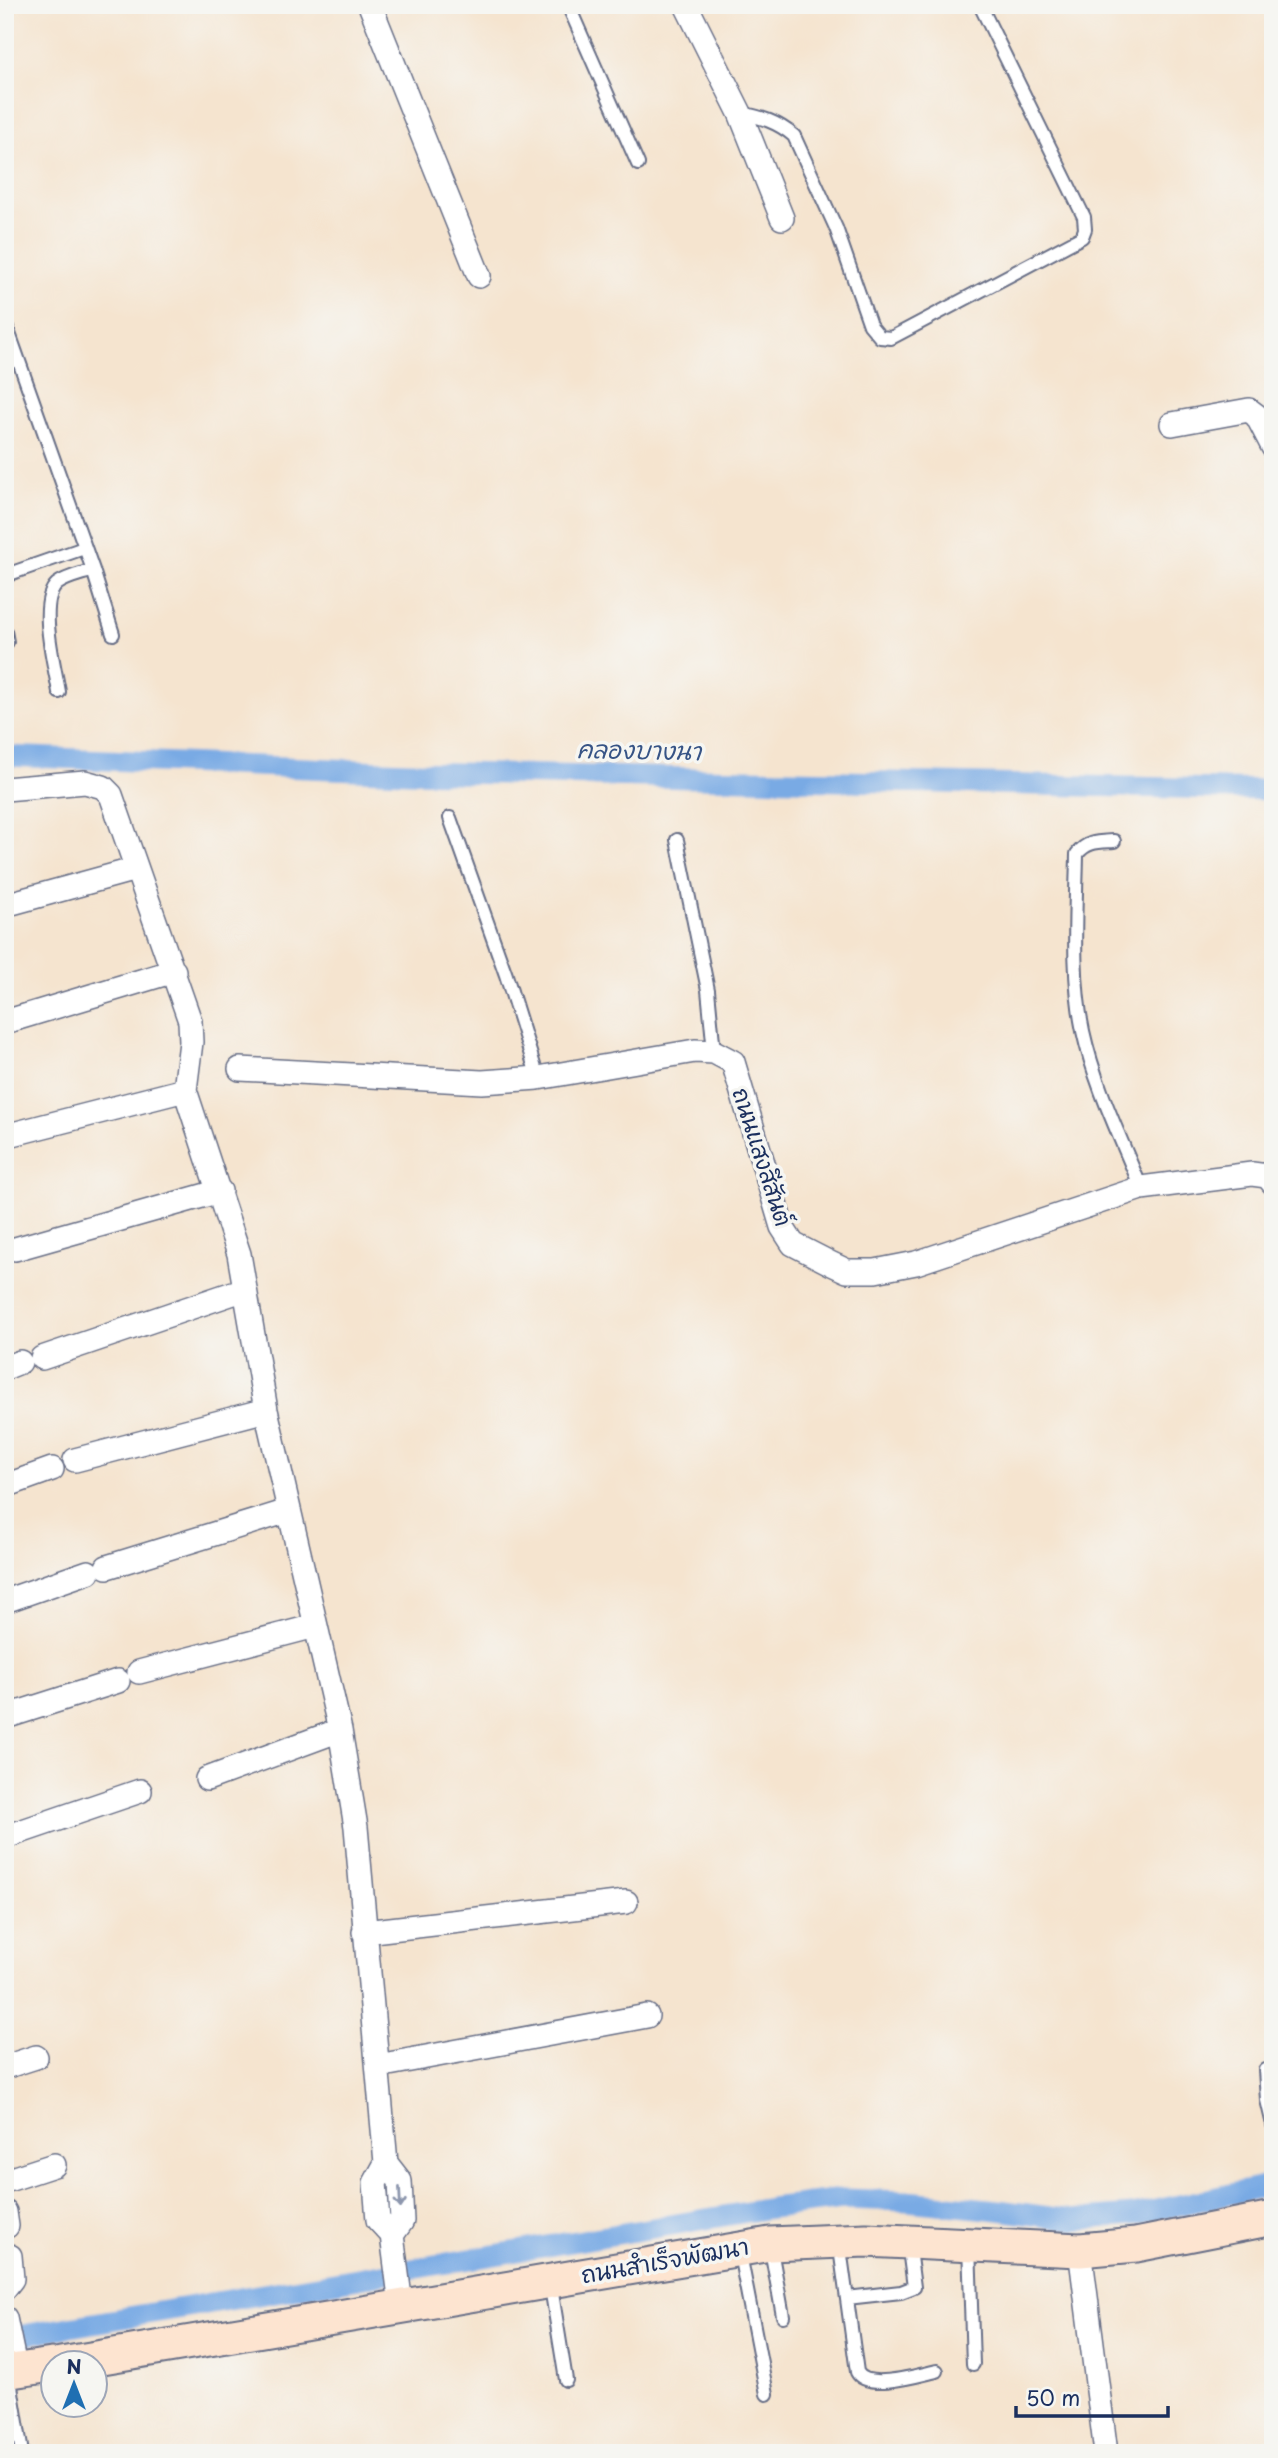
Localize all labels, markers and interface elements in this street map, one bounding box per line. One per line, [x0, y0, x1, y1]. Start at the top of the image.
water label: คลองบางนา [577, 730, 703, 768]
street label: ถนนแสงสีสันต์ [725, 1083, 802, 1230]
one-way arrow [394, 2186, 407, 2209]
street label: ถนนสำเร็จพัฒนา [578, 2228, 751, 2291]
north arrow [38, 2350, 108, 2420]
text: N [66, 2352, 82, 2380]
scale bar [1016, 2374, 1168, 2418]
text: 50 m [1026, 2381, 1080, 2413]

